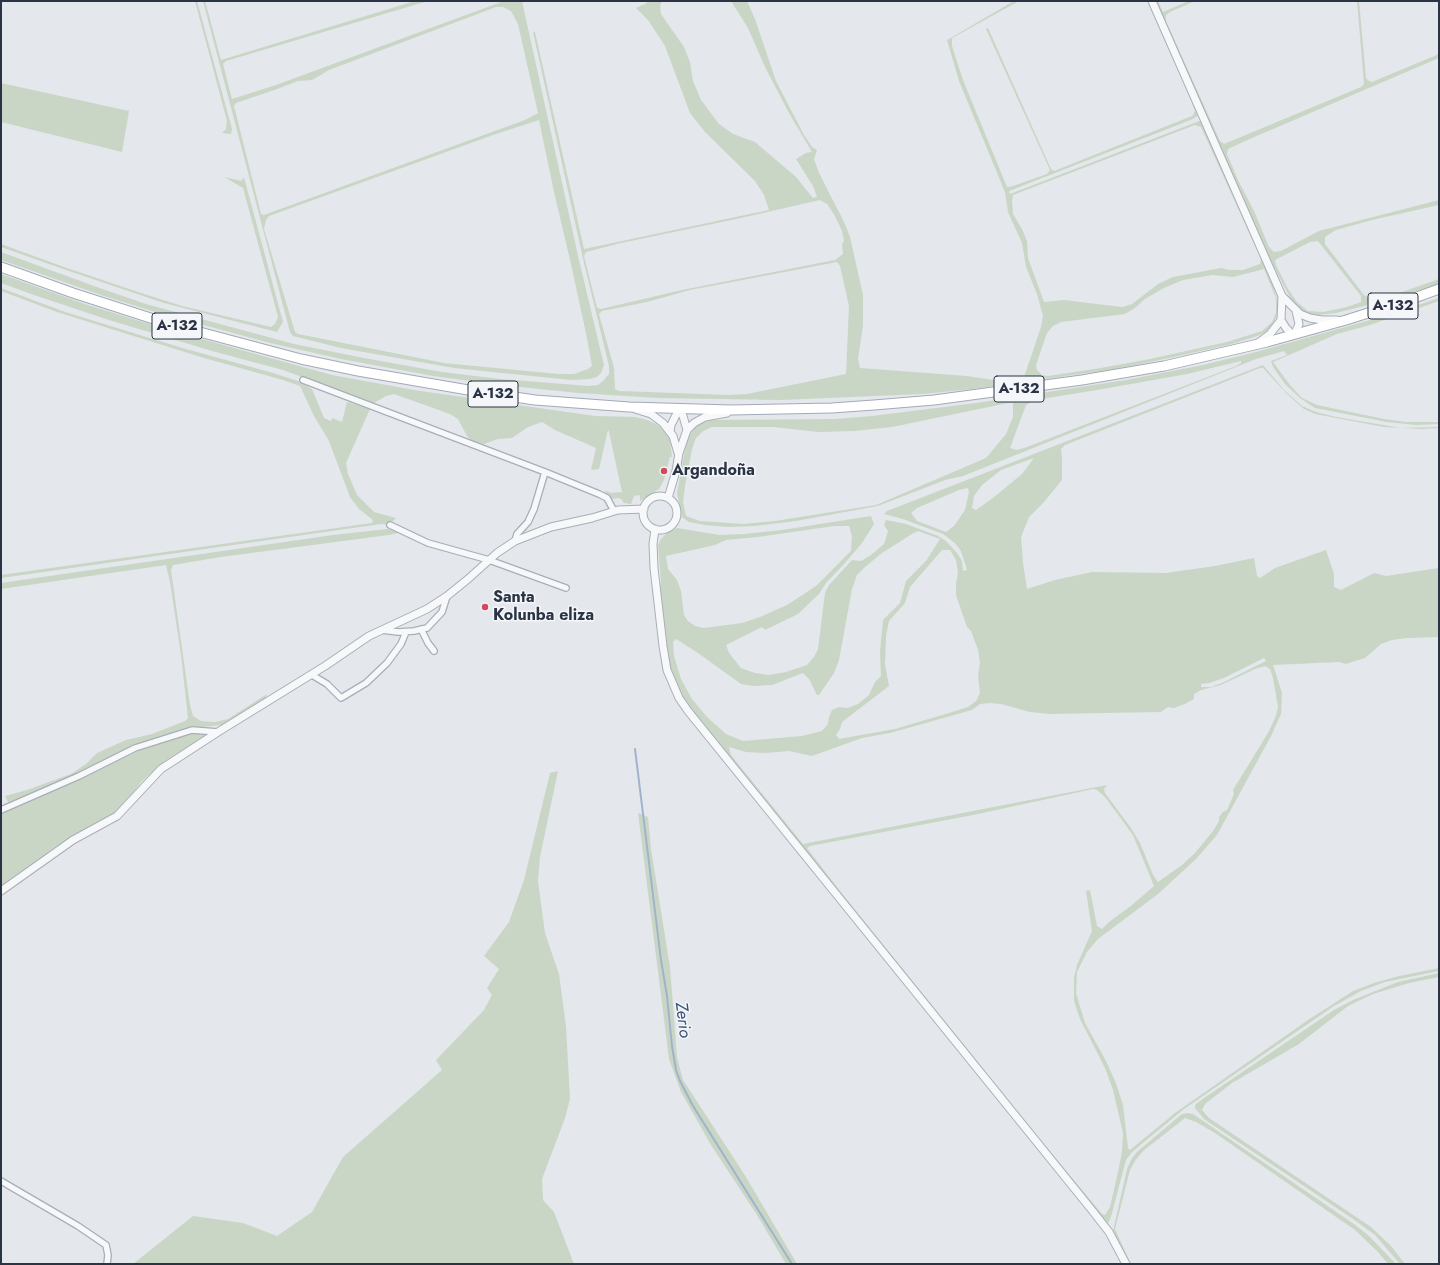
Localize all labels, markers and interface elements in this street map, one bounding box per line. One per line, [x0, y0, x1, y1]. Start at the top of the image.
road number: A-132 [1368, 293, 1418, 319]
road number: A-132 [152, 313, 202, 339]
road number: A-132 [994, 376, 1044, 402]
road number: A-132 [468, 381, 518, 407]
place label: Argandoña [672, 461, 755, 481]
marker: Argandoña [659, 466, 669, 476]
place label: Santa Kolunba eliza [493, 588, 594, 626]
marker: Santa Kolunba eliza [480, 602, 490, 612]
water label: Zerio [670, 1001, 694, 1039]

